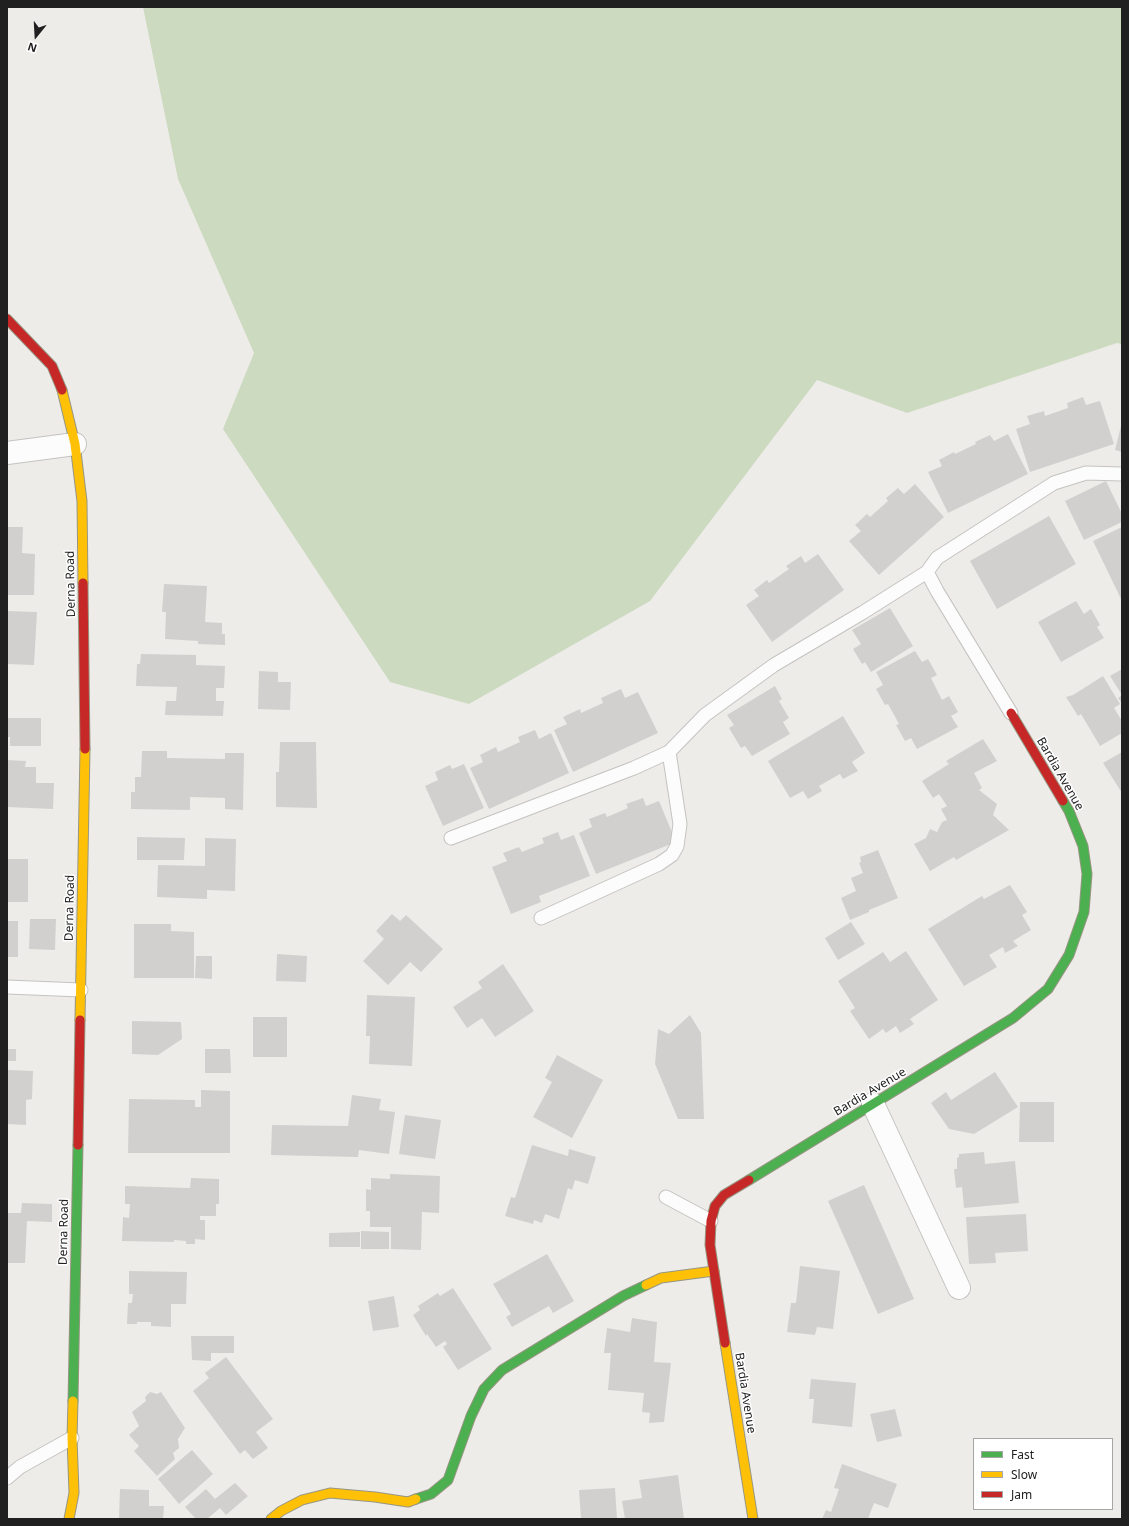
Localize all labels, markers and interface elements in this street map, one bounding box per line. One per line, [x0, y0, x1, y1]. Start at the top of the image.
north arrow [16, 16, 56, 56]
text: N [26, 39, 39, 56]
street label: Derna Road [63, 551, 79, 617]
street label: Bardia Avenue [1033, 735, 1087, 813]
street label: Derna Road [62, 875, 78, 941]
street label: Bardia Avenue [831, 1065, 909, 1119]
street label: Derna Road [56, 1199, 72, 1265]
street label: Bardia Avenue [731, 1352, 759, 1434]
legend [973, 1438, 1113, 1510]
text: Fast [1011, 1446, 1034, 1463]
text: Slow [1011, 1466, 1037, 1483]
text: Jam [1011, 1486, 1032, 1503]

